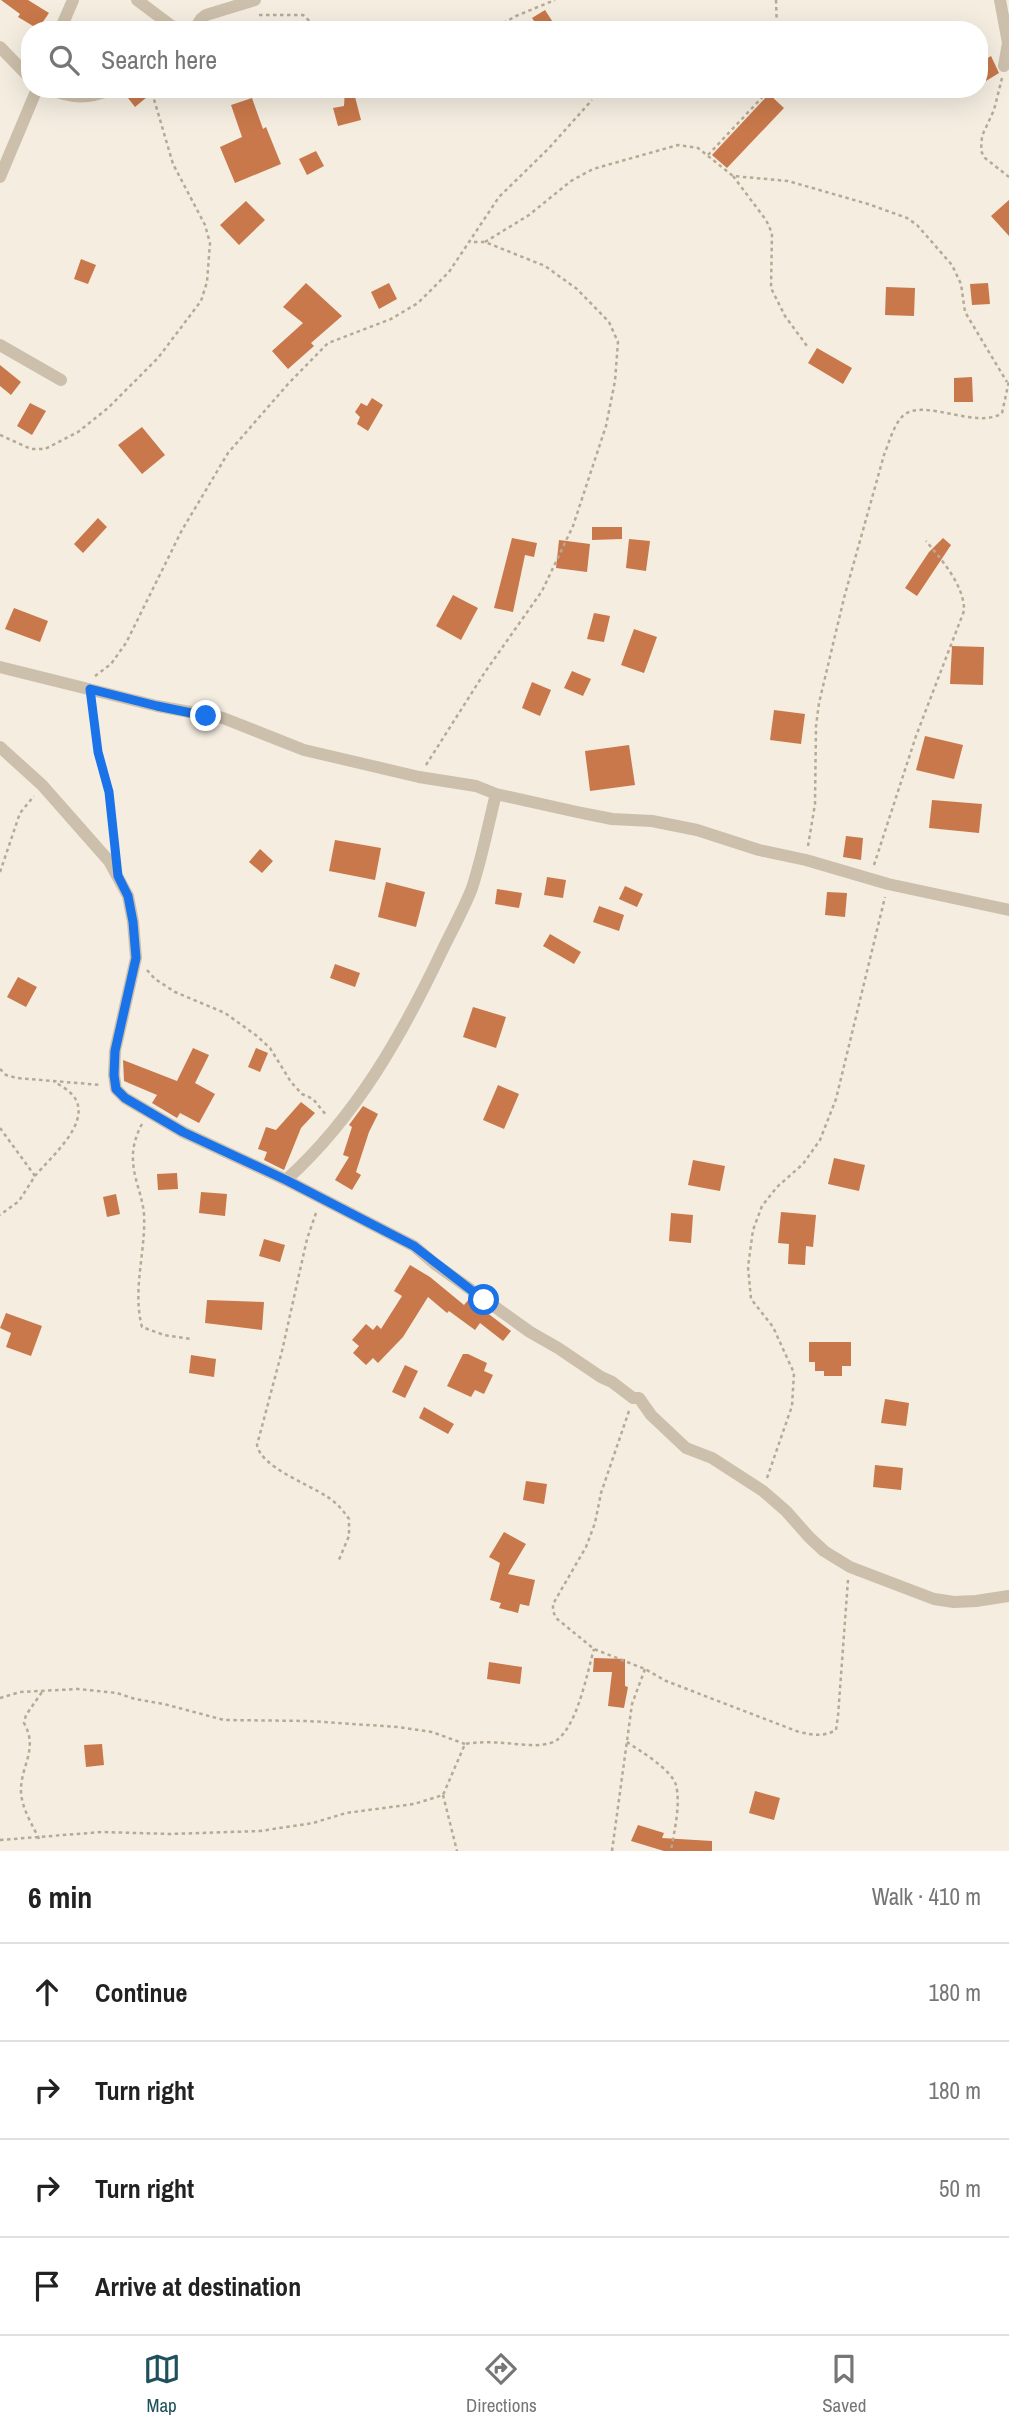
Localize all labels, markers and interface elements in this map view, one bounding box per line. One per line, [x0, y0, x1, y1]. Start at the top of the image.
search box [21, 21, 988, 98]
icon: search [45, 41, 83, 79]
text: Search here [101, 42, 217, 77]
route end [190, 700, 221, 731]
route start [468, 1284, 499, 1315]
text: 6 min [28, 1877, 92, 1917]
text: Walk · 410 m [872, 1881, 981, 1912]
icon: ahead [28, 1973, 66, 2011]
text: Continue [95, 1975, 187, 2010]
text: 180 m [929, 1977, 981, 2008]
icon: right [28, 2071, 66, 2109]
text: Turn right [95, 2073, 194, 2108]
text: 180 m [929, 2075, 981, 2106]
icon: right [28, 2169, 66, 2207]
text: Turn right [95, 2171, 194, 2206]
text: 50 m [939, 2173, 981, 2204]
icon: arrive [28, 2267, 66, 2305]
text: Arrive at destination [95, 2269, 301, 2304]
tab: Map [143, 2350, 181, 2418]
tab: Directions [466, 2350, 537, 2418]
tab: Saved [822, 2350, 866, 2418]

